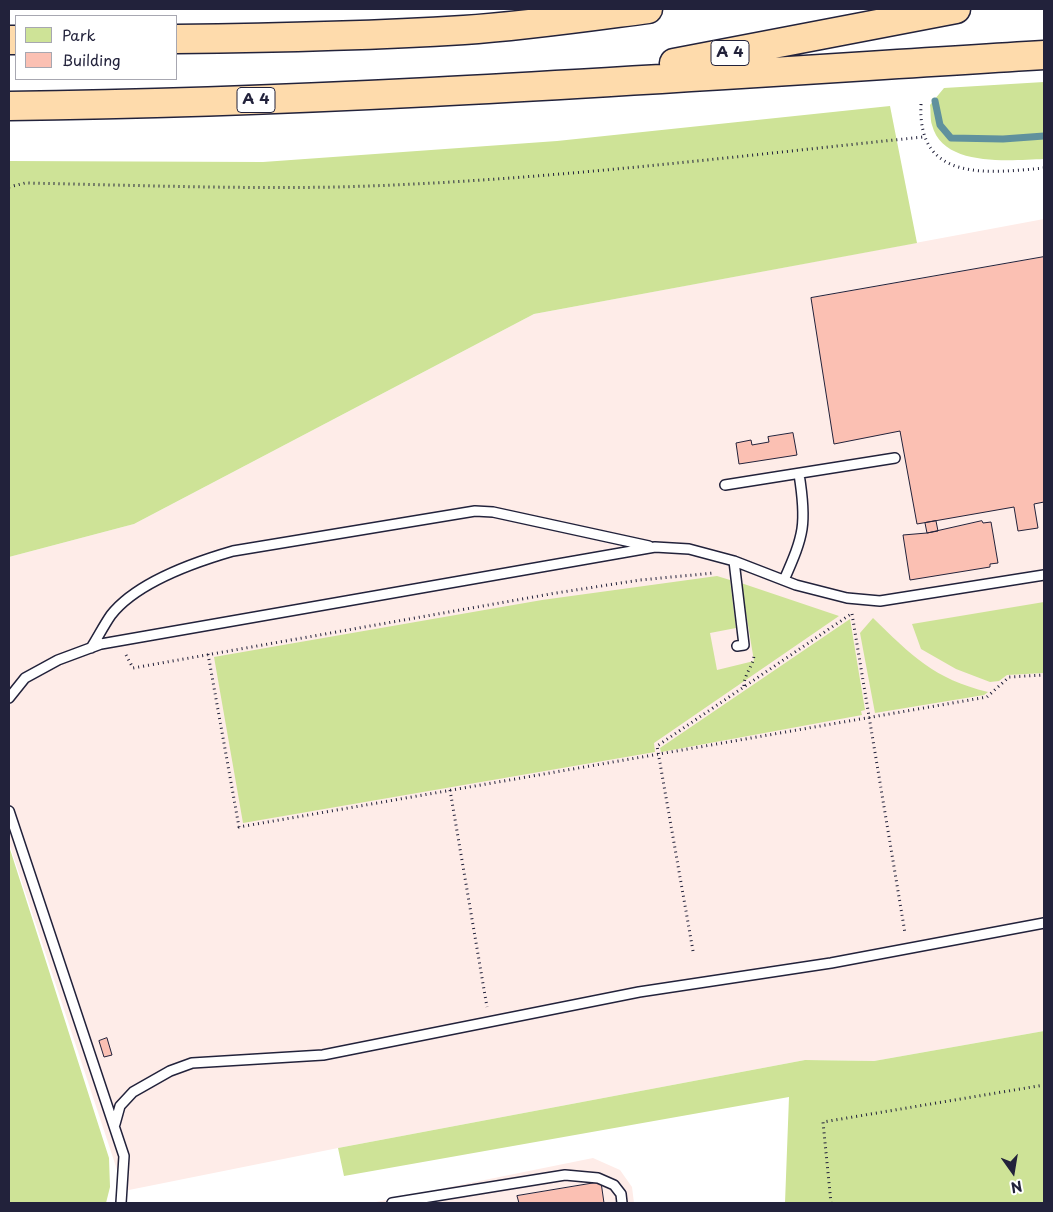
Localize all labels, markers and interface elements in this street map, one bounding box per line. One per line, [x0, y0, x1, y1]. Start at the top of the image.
legend [15, 15, 178, 80]
text: Park [62, 23, 96, 46]
road number: A 4 [711, 40, 749, 66]
text: Building [62, 48, 121, 71]
road number: A 4 [237, 88, 275, 112]
north arrow [988, 1147, 1038, 1197]
text: N [1009, 1176, 1024, 1199]

